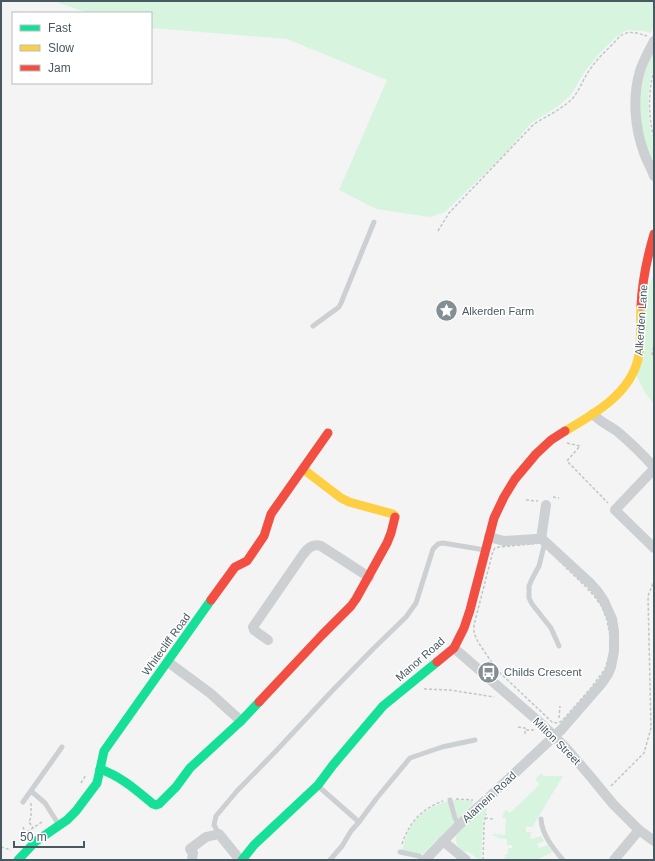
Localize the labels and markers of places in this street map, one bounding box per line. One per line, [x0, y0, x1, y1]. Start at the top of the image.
place icon: Alkerden Farm [434, 298, 460, 324]
place label: Alkerden Farm [462, 305, 534, 317]
bus stop icon: Childs Crescent [476, 659, 502, 685]
place label: Childs Crescent [504, 666, 582, 678]

